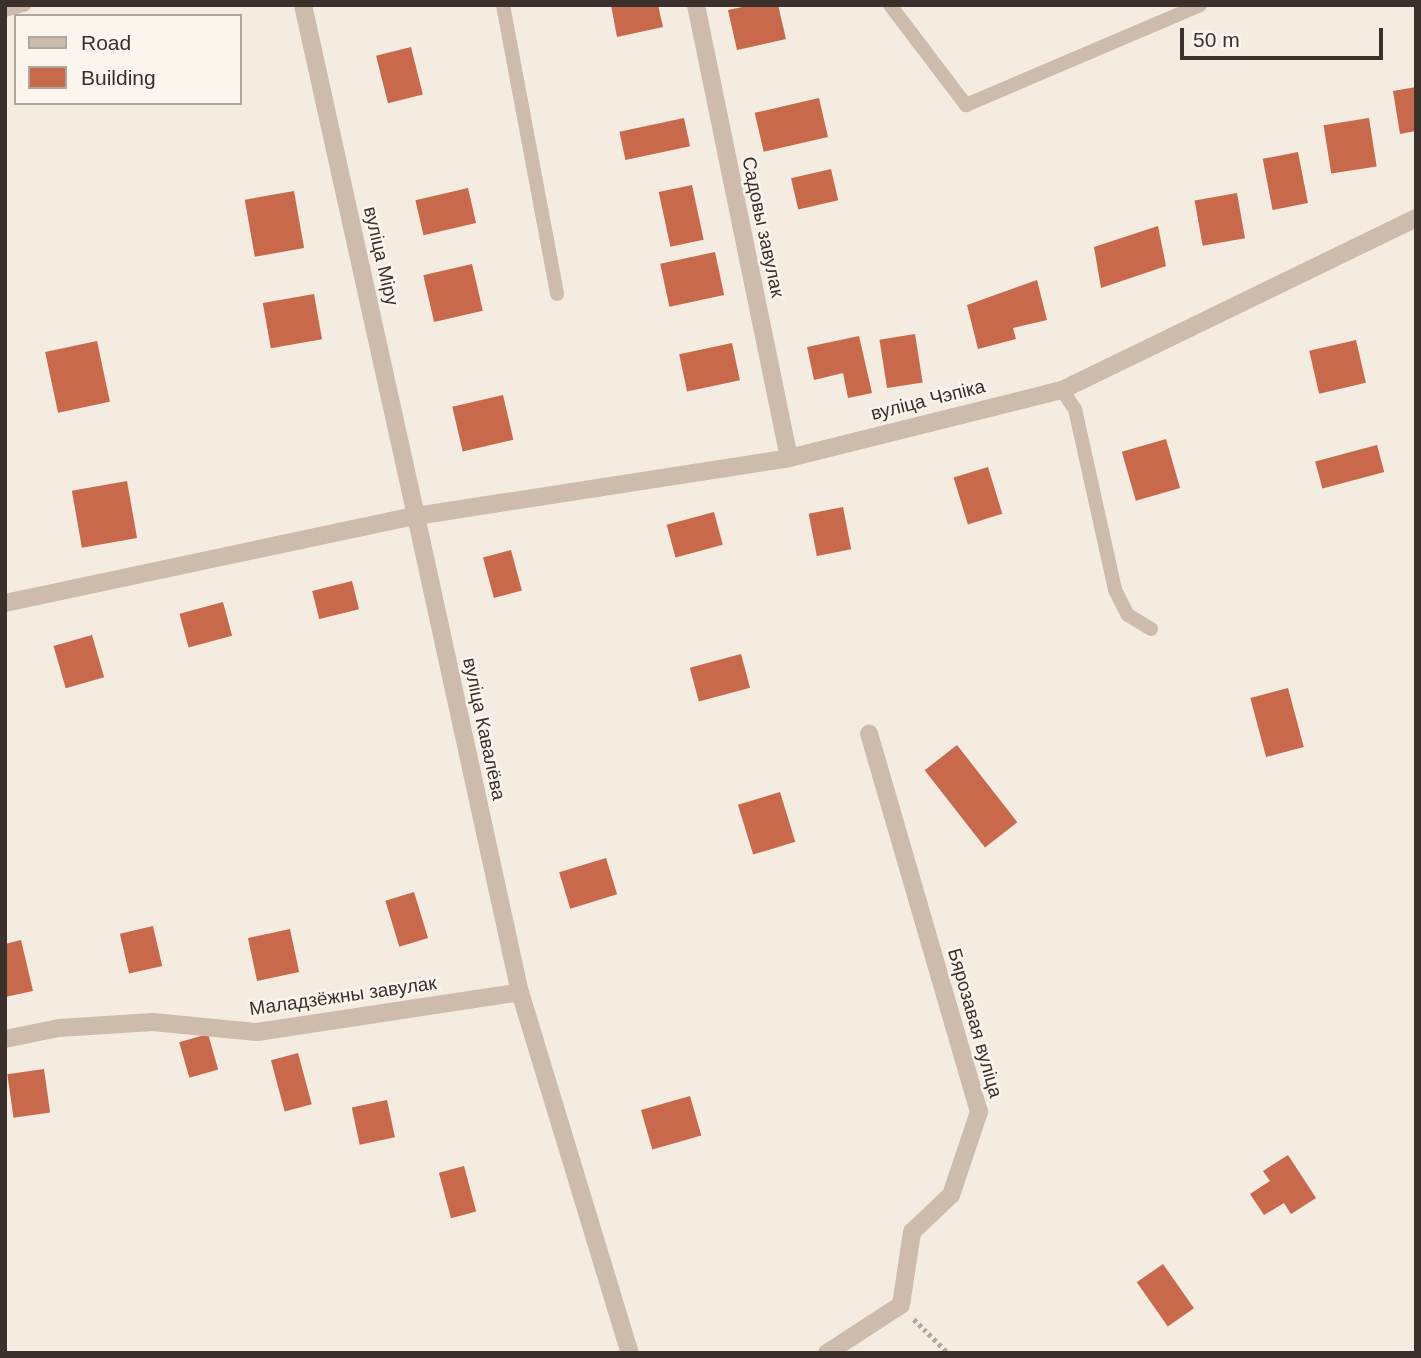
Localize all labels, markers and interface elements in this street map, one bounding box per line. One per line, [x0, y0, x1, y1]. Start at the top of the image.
legend [14, 14, 242, 105]
scale bar [1183, 14, 1386, 58]
text: 50 m [1193, 28, 1240, 51]
text: Road [81, 31, 131, 54]
text: Building [81, 66, 156, 89]
street label: Садовы завулак [737, 155, 789, 299]
street label: вуліца Міру [359, 204, 403, 308]
street label: вуліца Чэпіка [868, 375, 988, 425]
street label: вуліца Кавалёва [458, 656, 510, 802]
street label: Бярозавая вуліца [943, 946, 1007, 1100]
street label: Маладзёжны завулак [248, 972, 438, 1020]

